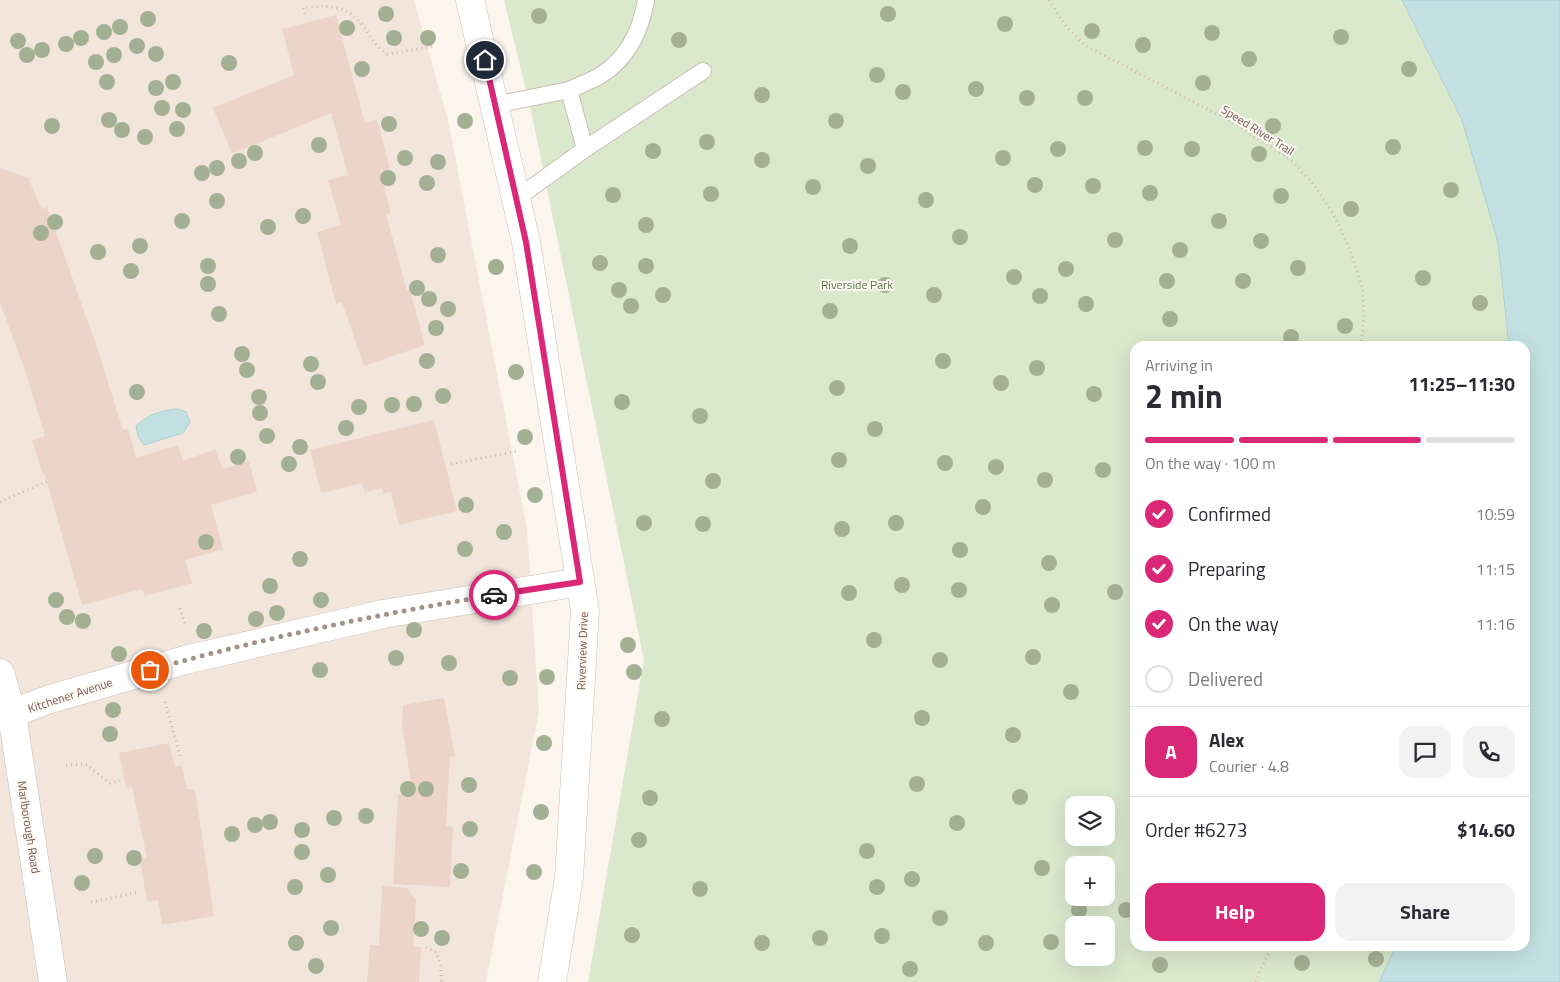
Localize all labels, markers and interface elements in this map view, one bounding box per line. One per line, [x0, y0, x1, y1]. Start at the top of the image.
pin [464, 39, 506, 81]
icon: home [471, 46, 499, 74]
street label: Speed River Trail [1218, 100, 1298, 160]
park label: Riverside Park [821, 275, 893, 294]
text: Arriving in [1145, 353, 1213, 377]
text: 11:25–11:30 [1408, 369, 1515, 398]
text: 2 min [1145, 372, 1223, 420]
text: On the way · 100 m [1145, 451, 1276, 475]
text: Confirmed [1188, 499, 1271, 528]
icon: check [1145, 500, 1173, 528]
text: 10:59 [1476, 502, 1515, 526]
text: Preparing [1188, 554, 1265, 583]
icon: check [1145, 555, 1173, 583]
text: 11:15 [1476, 557, 1515, 581]
courier [469, 570, 519, 620]
icon: car [480, 581, 508, 609]
text: On the way [1188, 609, 1279, 638]
icon: check [1145, 610, 1173, 638]
street label: Riverview Drive [571, 612, 593, 690]
text: 11:16 [1476, 612, 1515, 636]
pin [129, 649, 171, 691]
icon: bag [136, 656, 164, 684]
text: Delivered [1188, 664, 1263, 693]
street label: Kitchener Avenue [25, 672, 115, 718]
text: Alex [1209, 725, 1244, 754]
button: chat [1399, 726, 1451, 778]
button: phone [1463, 726, 1515, 778]
text: A [1165, 737, 1177, 766]
text: Courier · 4.8 [1209, 754, 1289, 778]
street label: Marlborough Road [12, 779, 46, 875]
map controls [1065, 796, 1115, 966]
button: layers [1065, 796, 1115, 846]
text: Order #6273 [1145, 815, 1247, 844]
text: $14.60 [1457, 815, 1515, 844]
button: + [1065, 856, 1115, 906]
button: Help [1145, 883, 1325, 941]
button: Share [1335, 883, 1515, 941]
button: − [1065, 916, 1115, 966]

